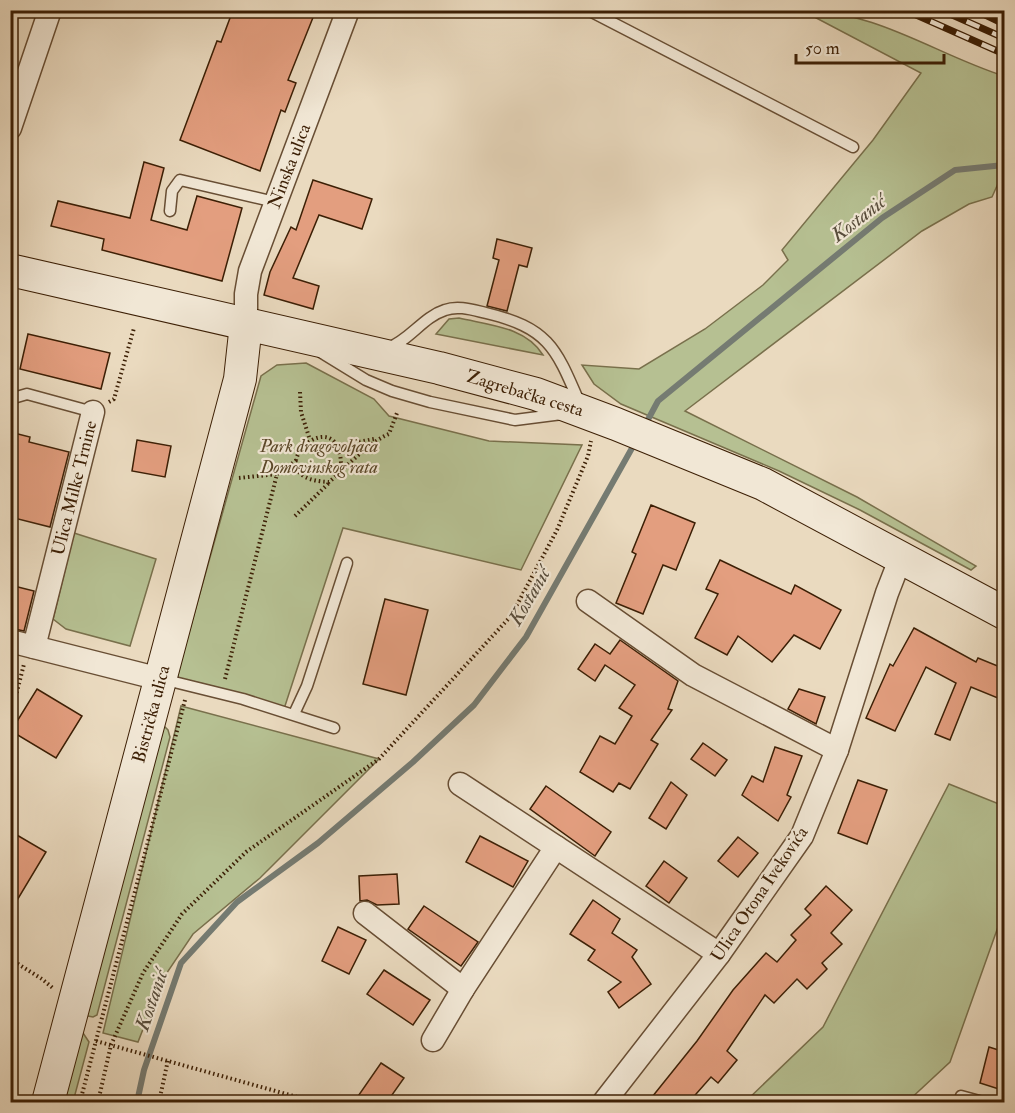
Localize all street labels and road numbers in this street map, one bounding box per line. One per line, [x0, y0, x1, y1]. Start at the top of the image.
street label: Ninska ulica [263, 120, 316, 212]
street label: Zagrebačka cesta [464, 365, 587, 422]
street label: Ulica Milke Trnine [47, 418, 102, 558]
street label: Bistrička ulica [127, 662, 176, 765]
street label: Ulica Otona Ivekovića [706, 822, 814, 966]

